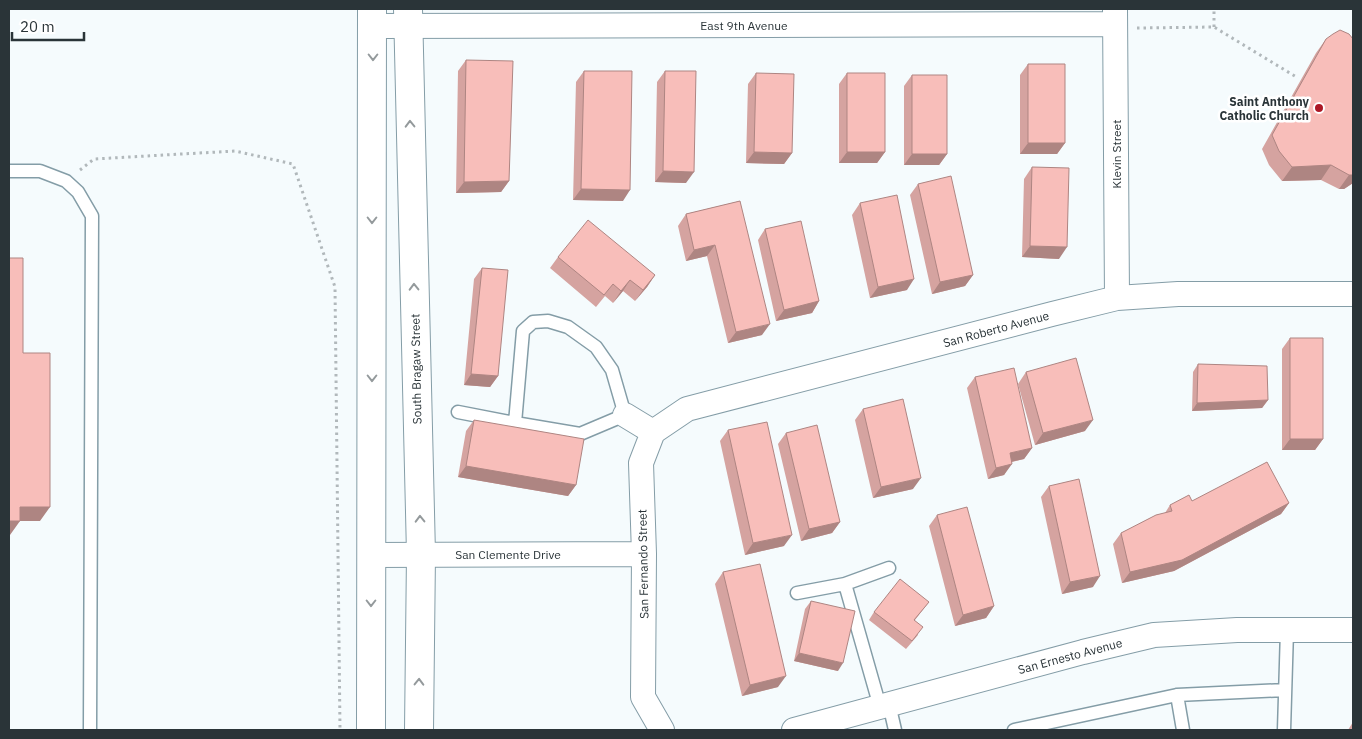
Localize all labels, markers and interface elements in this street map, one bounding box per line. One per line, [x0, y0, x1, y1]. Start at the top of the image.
scale bar [12, 10, 85, 42]
text: 20 m [20, 17, 55, 36]
street label: East 9th Avenue [700, 18, 788, 33]
one-way arrow [368, 54, 378, 62]
place label: Saint Anthony Catholic Church [1220, 94, 1310, 123]
marker: Saint Anthony Catholic Church [1313, 102, 1325, 114]
one-way arrow [405, 120, 415, 128]
street label: Klevin Street [1109, 120, 1124, 188]
one-way arrow [367, 216, 377, 224]
one-way arrow [409, 282, 419, 290]
street label: San Roberto Avenue [941, 308, 1051, 350]
street label: South Bragaw Street [408, 314, 424, 424]
one-way arrow [367, 374, 377, 382]
street label: San Fernando Street [635, 509, 651, 619]
one-way arrow [415, 515, 425, 522]
street label: San Clemente Drive [455, 547, 561, 562]
one-way arrow [366, 600, 376, 608]
street label: San Ernesto Avenue [1016, 635, 1124, 677]
one-way arrow [414, 677, 424, 685]

